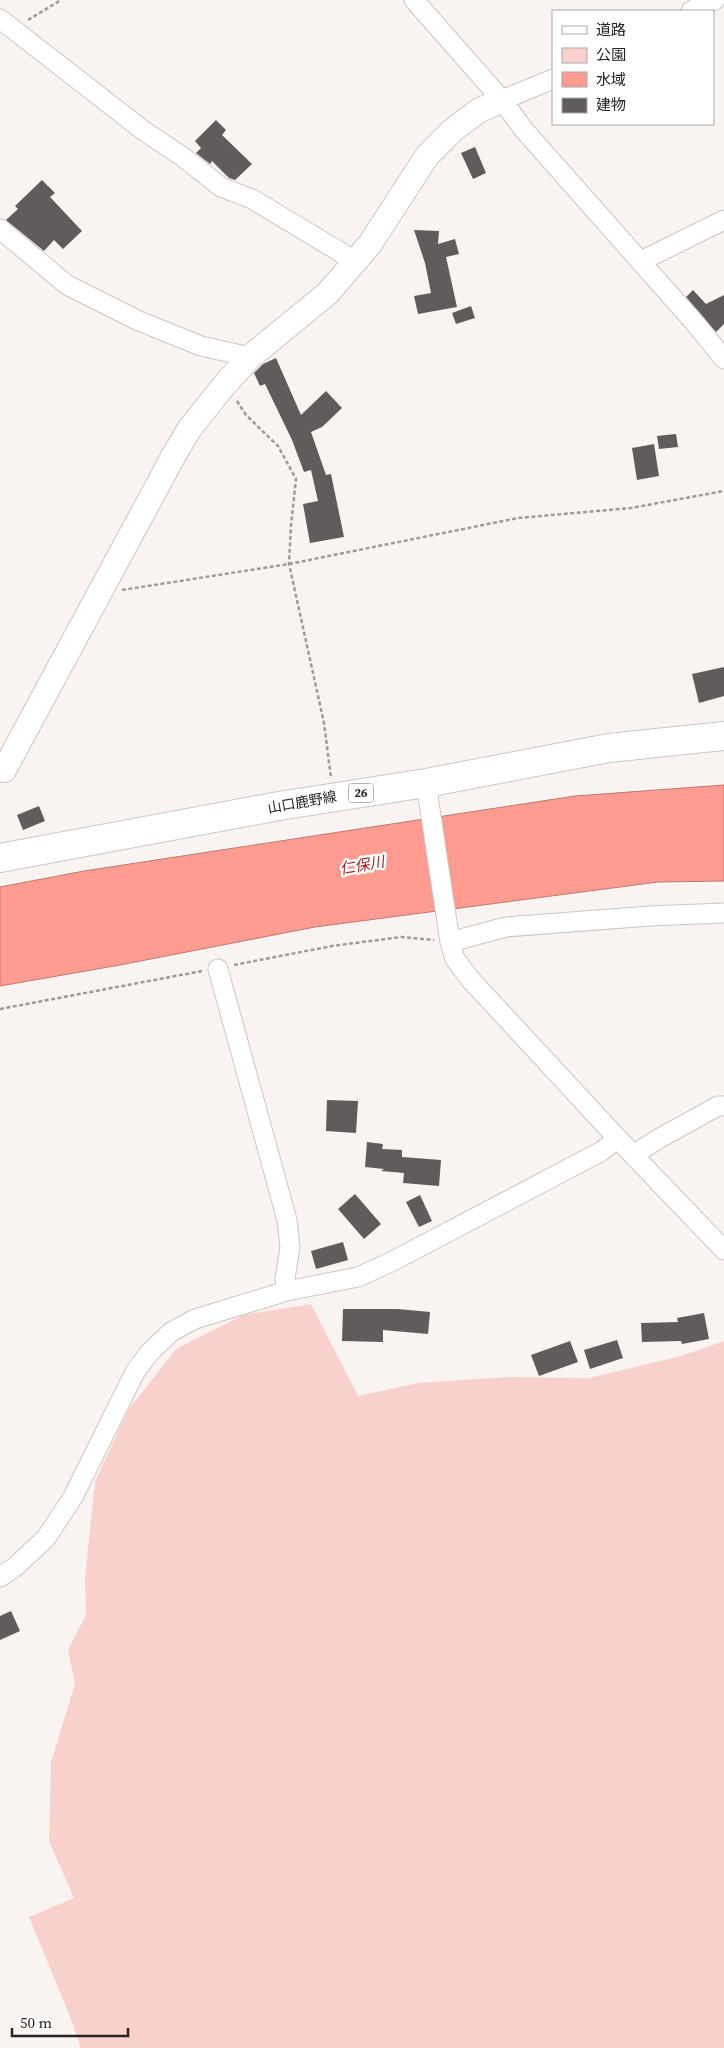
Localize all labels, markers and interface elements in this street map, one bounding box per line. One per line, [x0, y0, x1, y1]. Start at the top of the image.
legend [552, 10, 714, 125]
text: 道路 [596, 19, 626, 40]
text: 公園 [596, 44, 626, 65]
text: 水域 [596, 69, 626, 90]
text: 建物 [596, 94, 626, 115]
road number: 26 [348, 784, 374, 802]
street label: 山口鹿野線 [266, 786, 338, 818]
water label: 仁保川 [338, 850, 388, 879]
scale bar [12, 2006, 129, 2038]
text: 50 m [20, 2012, 52, 2033]

